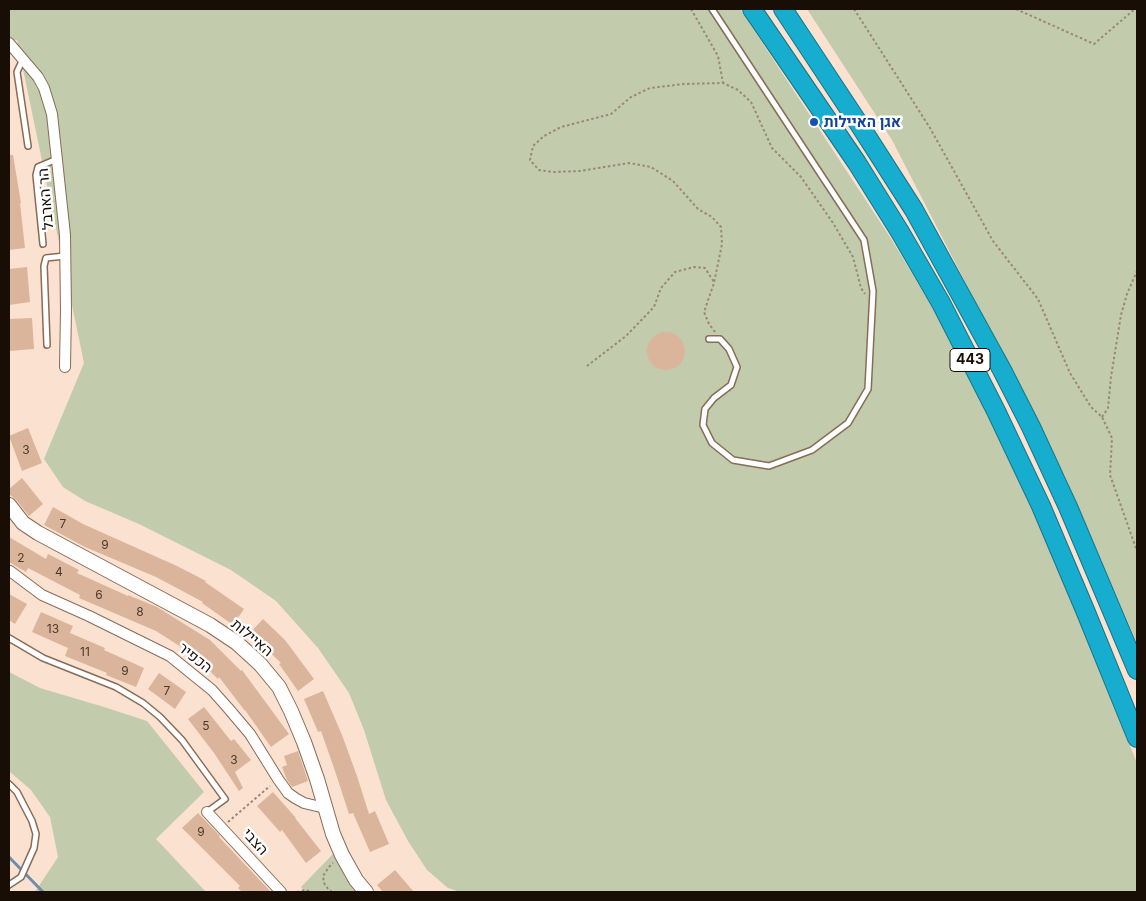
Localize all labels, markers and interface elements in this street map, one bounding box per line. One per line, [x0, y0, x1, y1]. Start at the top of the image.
place label: אגן האיילות [824, 113, 901, 131]
marker: אגן האיילות [808, 116, 820, 128]
street label: הר הארבל [34, 167, 58, 231]
road number: 443 [950, 348, 990, 372]
house number: 3 [22, 443, 30, 457]
house number: 7 [60, 517, 66, 531]
house number: 9 [101, 538, 109, 552]
house number: 2 [17, 551, 25, 565]
house number: 4 [55, 565, 63, 579]
house number: 6 [95, 588, 103, 602]
house number: 8 [136, 605, 144, 619]
street label: האיילות [227, 615, 277, 661]
house number: 13 [47, 622, 59, 636]
street label: הכפיר [174, 639, 216, 677]
house number: 11 [80, 645, 90, 659]
house number: 9 [121, 664, 129, 678]
house number: 7 [164, 684, 170, 698]
house number: 5 [202, 719, 210, 733]
house number: 3 [230, 753, 238, 767]
house number: 9 [197, 825, 205, 839]
street label: הצבי [238, 825, 272, 859]

